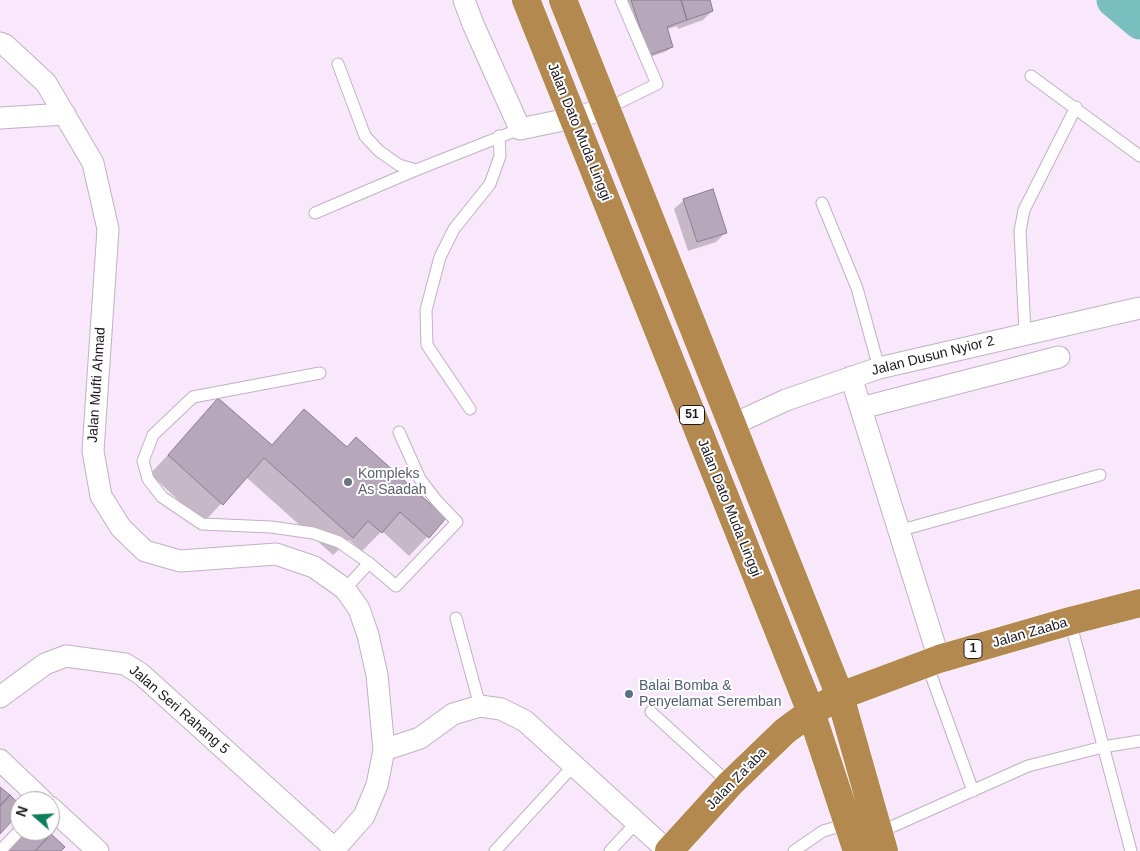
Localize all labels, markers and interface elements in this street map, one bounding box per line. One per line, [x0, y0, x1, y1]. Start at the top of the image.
street label: Jalan Dato Muda Linggi [544, 61, 614, 203]
street label: Jalan Mufti Ahmad [85, 327, 109, 443]
street label: Jalan Dusun Nyior 2 [870, 333, 996, 379]
road number: 51 [680, 406, 704, 424]
street label: Jalan Dato Muda Linggi [694, 437, 764, 579]
place label: Kompleks As Saadah [358, 466, 426, 498]
marker: Kompleks As Saadah [342, 476, 354, 488]
street label: Jalan Zaaba [991, 614, 1069, 652]
road number: 1 [964, 640, 982, 659]
street label: Jalan Seri Rahang 5 [126, 662, 232, 758]
place label: Balai Bomba & Penyelamat Seremban [639, 678, 781, 710]
marker: Balai Bomba & Penyelamat Seremban [623, 688, 635, 700]
street label: Jalan Za'aba [703, 744, 771, 814]
north arrow [10, 791, 60, 841]
text: N [13, 804, 31, 819]

